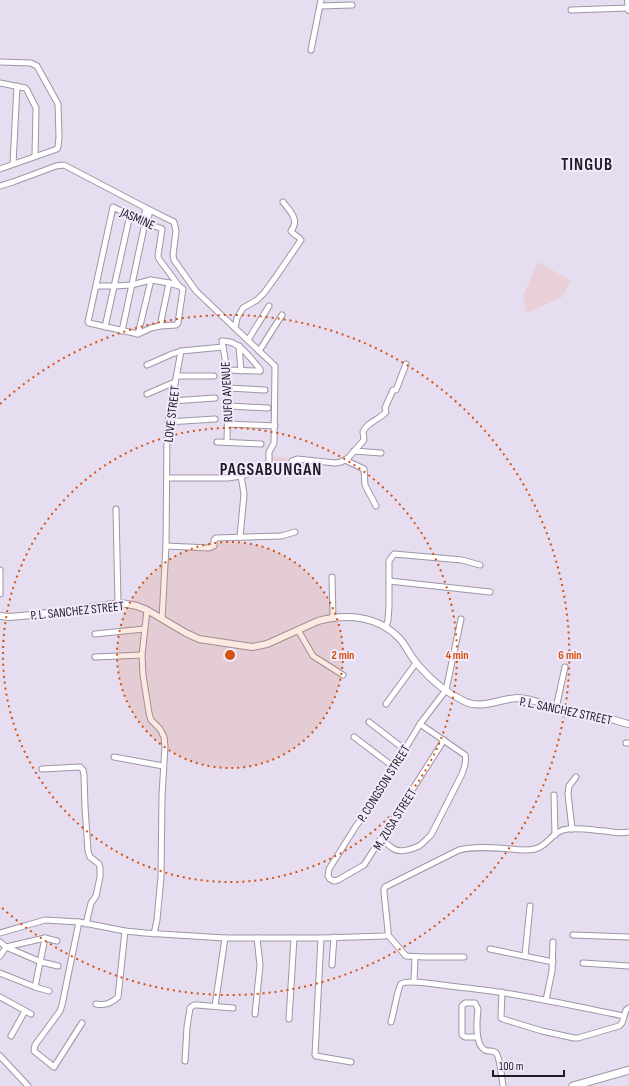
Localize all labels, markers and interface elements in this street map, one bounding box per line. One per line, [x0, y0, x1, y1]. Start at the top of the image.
district label: TINGUB [561, 155, 613, 175]
street label: JASMINE [117, 204, 157, 234]
street label: RUFO AVENUE [217, 361, 237, 423]
street label: LOVE STREET [161, 385, 183, 443]
district label: PAGSABUNGAN [220, 460, 322, 480]
street label: P. L. SANCHEZ STREET [30, 598, 125, 624]
centre of rings [223, 648, 237, 662]
text: 2 min [332, 648, 354, 663]
text: 4 min [445, 648, 469, 663]
text: 6 min [558, 648, 582, 663]
street label: P. L. SANCHEZ STREET [518, 693, 613, 729]
street label: P. CONGSON STREET [354, 742, 414, 825]
street label: M. ZUSA STREET [370, 786, 420, 853]
scale bar [493, 1052, 564, 1078]
text: 100 m [499, 1059, 524, 1074]

